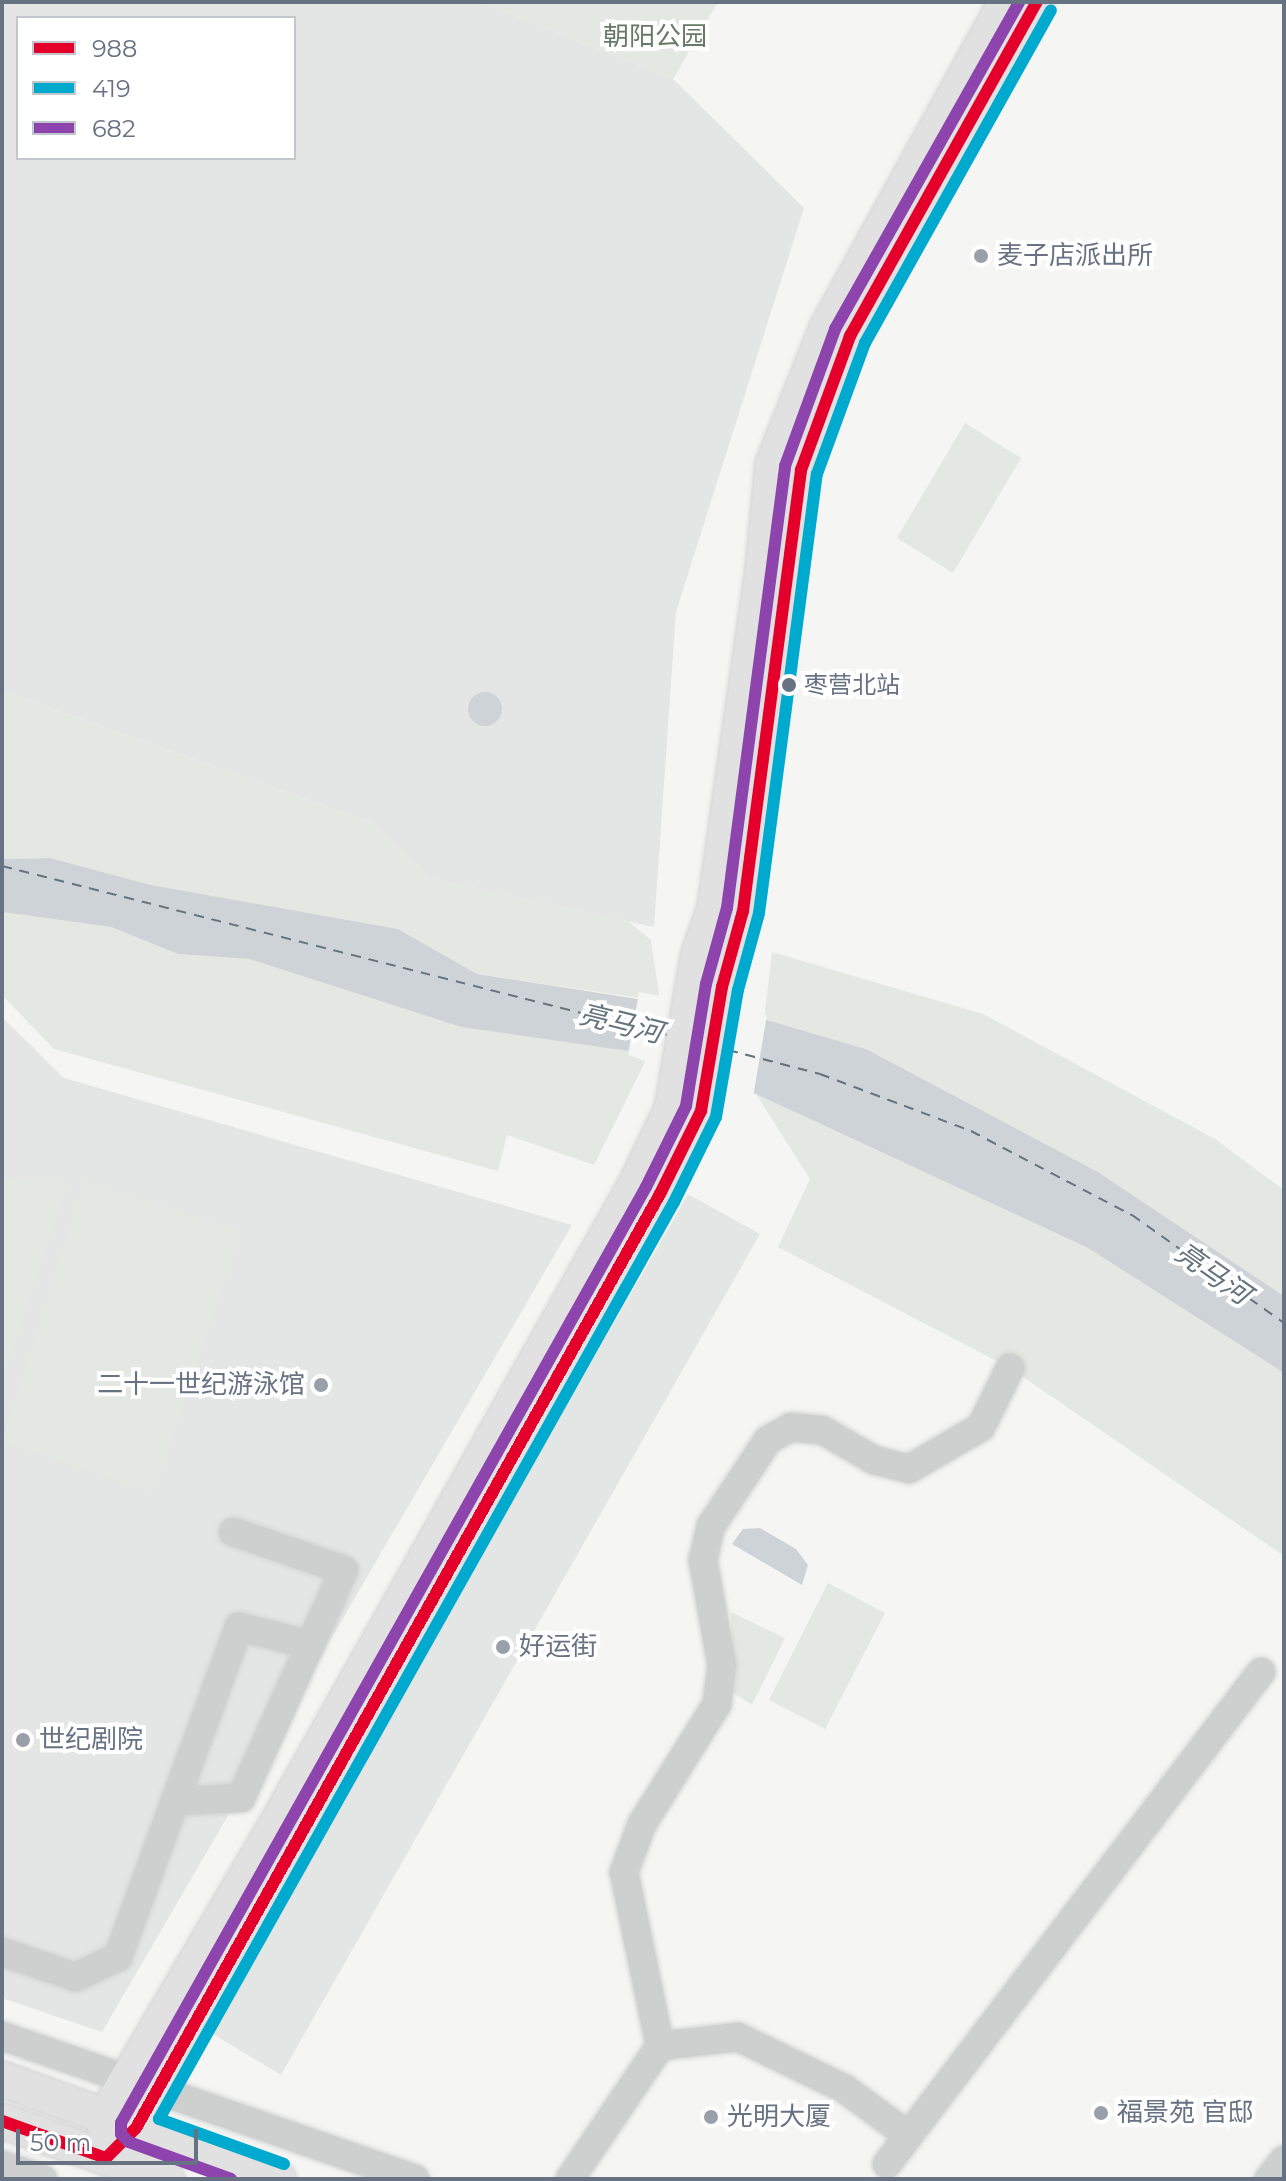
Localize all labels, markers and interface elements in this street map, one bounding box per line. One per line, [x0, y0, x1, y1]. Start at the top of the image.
legend [16, 16, 296, 160]
park label: 朝阳公园 [603, 21, 707, 53]
text: 988 [92, 34, 137, 63]
text: 419 [92, 74, 131, 103]
text: 682 [92, 114, 136, 143]
place label: 麦子店派出所 [997, 240, 1153, 272]
marker: 麦子店派出所 [972, 247, 990, 265]
place label: 枣营北站 [804, 671, 900, 699]
marker: 枣营北站 [781, 677, 797, 693]
water label: 亮马河 [576, 997, 666, 1049]
water label: 亮马河 [1169, 1235, 1257, 1311]
place label: 二十一世纪游泳馆 [97, 1369, 305, 1401]
marker: 二十一世纪游泳馆 [312, 1376, 330, 1394]
place label: 好运街 [519, 1631, 597, 1663]
marker: 好运街 [494, 1638, 512, 1656]
place label: 世纪剧院 [39, 1724, 143, 1756]
marker: 世纪剧院 [14, 1731, 32, 1749]
place label: 福景苑 官邸 [1117, 2097, 1254, 2129]
place label: 光明大厦 [727, 2101, 831, 2133]
marker: 福景苑 官邸 [1092, 2104, 1110, 2122]
marker: 光明大厦 [702, 2108, 720, 2126]
scale bar [20, 2113, 202, 2163]
text: 50 m [30, 2128, 91, 2157]

